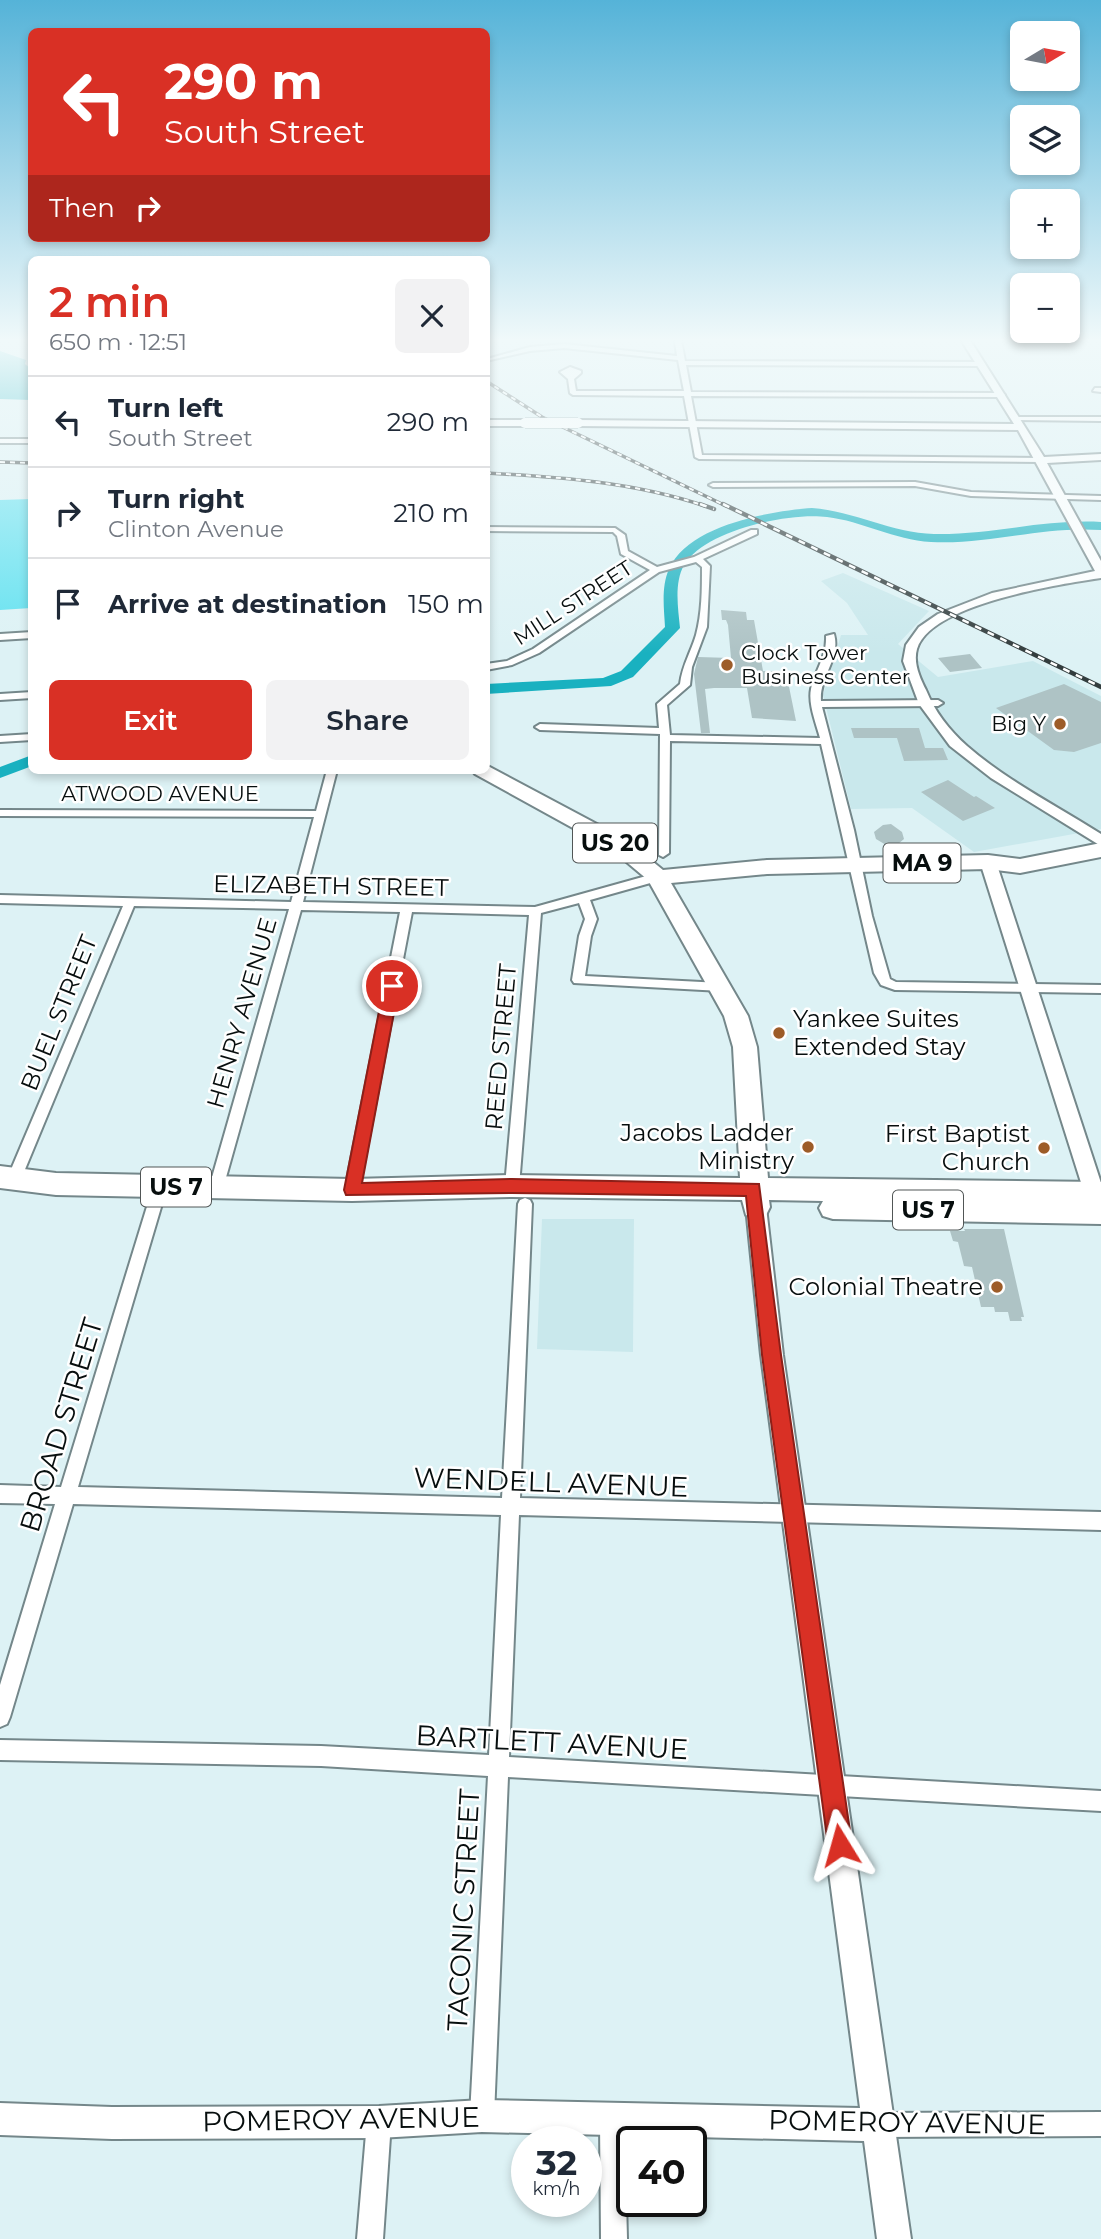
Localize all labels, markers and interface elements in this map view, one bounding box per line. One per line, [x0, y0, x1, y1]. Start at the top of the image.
north arrow [1010, 21, 1080, 91]
map controls [1010, 21, 1080, 343]
text: 290 m [164, 52, 323, 111]
icon: left [49, 56, 140, 147]
button: layers [1010, 105, 1080, 175]
text: South Street [164, 112, 365, 151]
icon: right [129, 189, 167, 227]
button: + [1010, 189, 1080, 259]
text: Then [49, 192, 115, 224]
button: − [1010, 273, 1080, 343]
text: 2 min [49, 276, 170, 328]
button: close [395, 279, 469, 353]
text: 650 m · 12:51 [49, 328, 187, 356]
text: Turn left [108, 392, 224, 424]
icon: left [49, 403, 87, 441]
text: 290 m [387, 406, 469, 438]
text: South Street [108, 424, 252, 452]
text: Turn right [108, 483, 244, 515]
icon: right [49, 494, 87, 532]
text: 210 m [393, 497, 469, 529]
text: Clinton Avenue [108, 515, 284, 543]
street label: MILL STREET [509, 555, 637, 650]
icon: arrive [49, 585, 87, 623]
text: Arrive at destination [108, 588, 387, 620]
text: 150 m [408, 588, 484, 620]
place label: Clock Tower Business Center [741, 640, 910, 689]
marker: Clock Tower Business Center [719, 657, 735, 673]
button: Exit [49, 680, 252, 760]
button: Share [266, 680, 469, 760]
place label: Big Y [991, 711, 1047, 736]
marker: Big Y [1052, 716, 1068, 732]
street label: ATWOOD AVENUE [61, 781, 259, 806]
road number: US 20 [573, 824, 657, 862]
road number: MA 9 [884, 844, 960, 883]
street label: ELIZABETH STREET [213, 869, 449, 902]
street label: HENRY AVENUE [200, 914, 283, 1112]
street label: BUEL STREET [14, 931, 103, 1095]
pin [362, 956, 422, 1016]
street label: REED STREET [479, 962, 522, 1131]
icon: arrive [373, 967, 411, 1005]
place label: Yankee Suites Extended Stay [793, 1004, 966, 1061]
marker: Yankee Suites Extended Stay [771, 1025, 787, 1041]
place label: Jacobs Ladder Ministry [619, 1118, 794, 1175]
place label: First Baptist Church [885, 1119, 1030, 1176]
marker: Jacobs Ladder Ministry [800, 1139, 816, 1155]
marker: First Baptist Church [1036, 1140, 1052, 1156]
road number: US 7 [141, 1168, 211, 1206]
road number: US 7 [893, 1190, 963, 1230]
place label: Colonial Theatre [789, 1272, 983, 1301]
marker: Colonial Theatre [989, 1279, 1005, 1295]
street label: BROAD STREET [12, 1314, 110, 1536]
street label: WENDELL AVENUE [413, 1460, 689, 1504]
street label: BARTLETT AVENUE [415, 1718, 689, 1766]
street label: TACONIC STREET [440, 1788, 486, 2032]
position arrow [803, 1808, 877, 1882]
street label: POMEROY AVENUE [202, 2100, 480, 2138]
street label: POMEROY AVENUE [768, 2103, 1046, 2141]
speed limit sign: 40 [616, 2126, 707, 2217]
text: 32 [536, 2141, 577, 2184]
text: km/h [532, 2178, 581, 2200]

